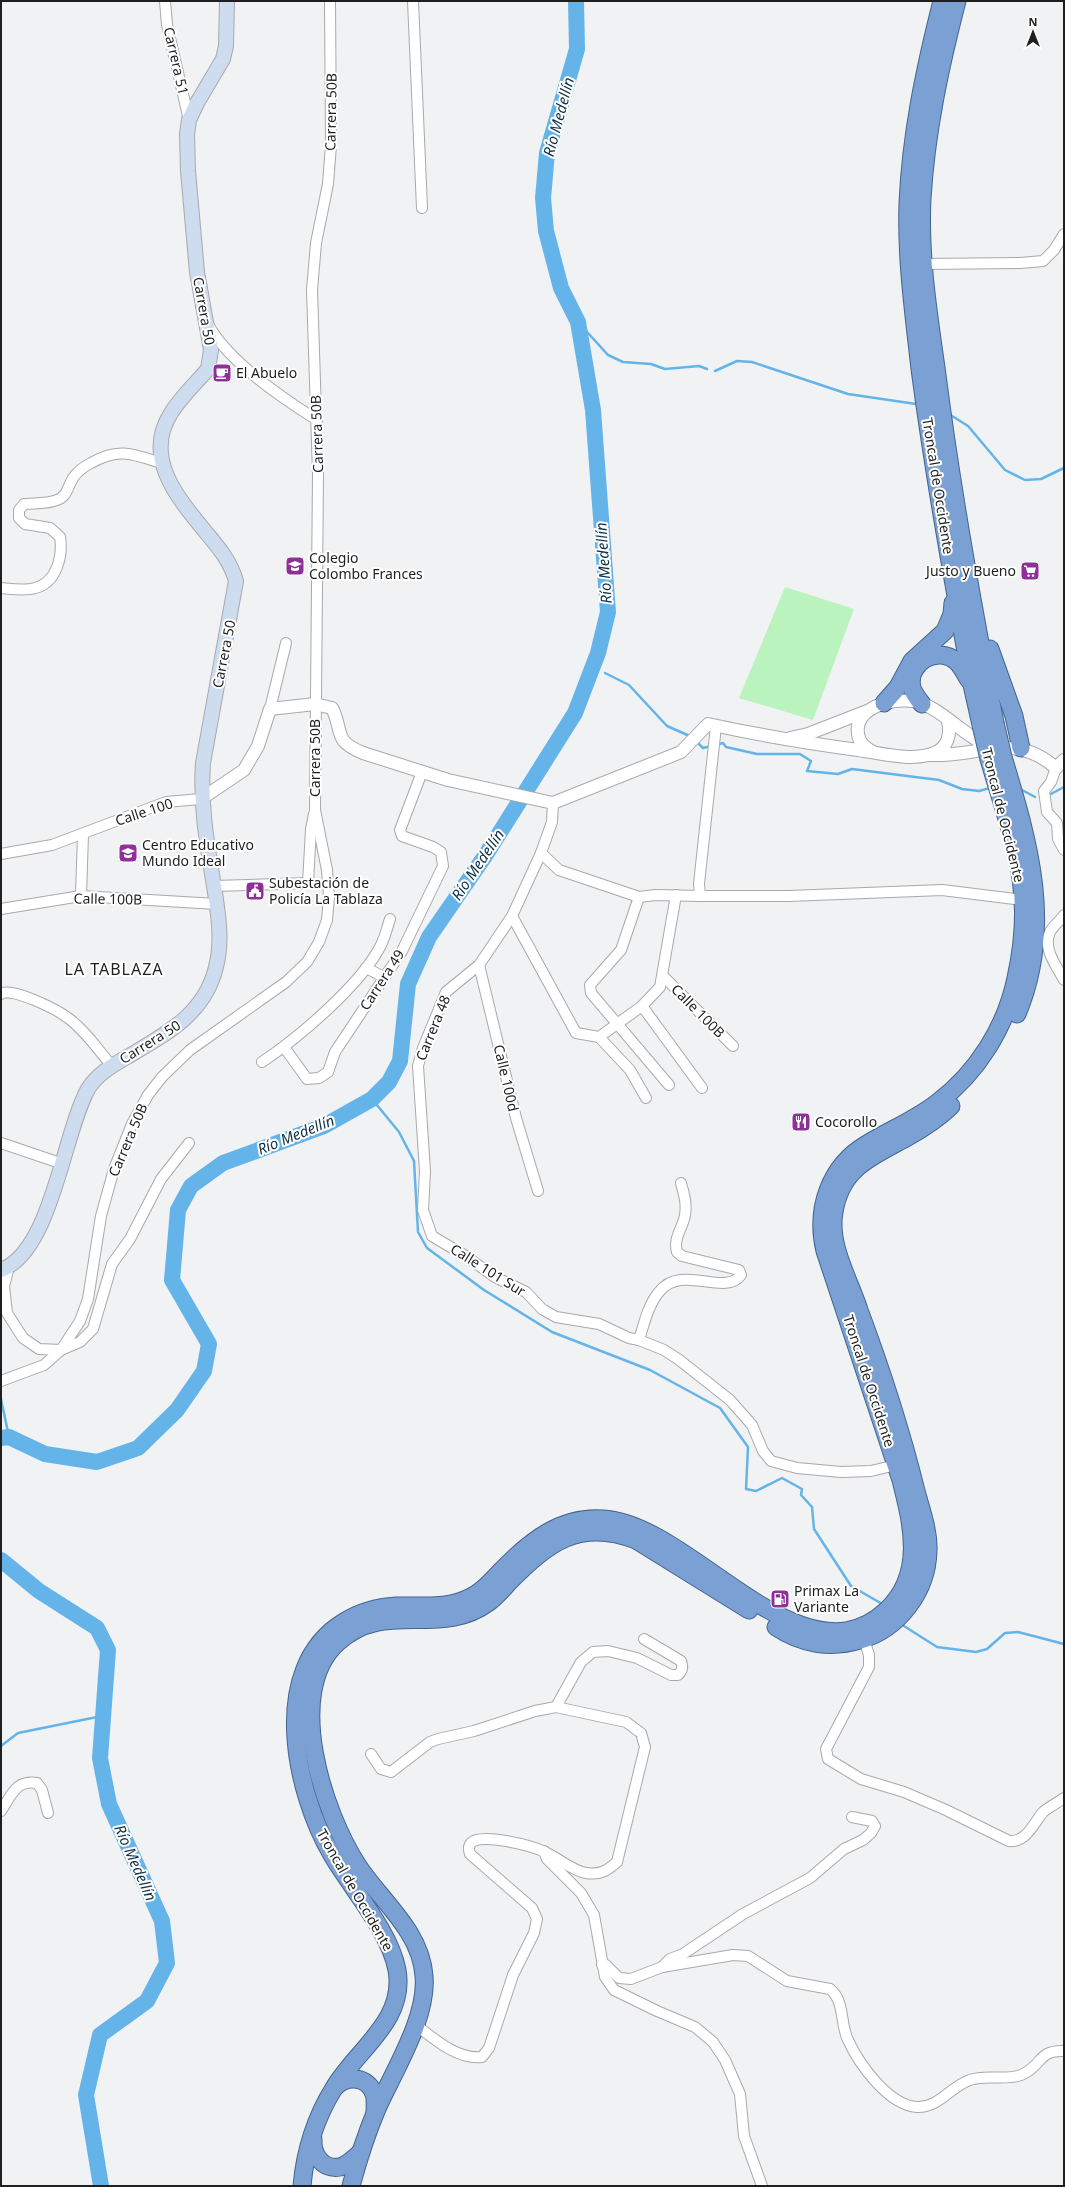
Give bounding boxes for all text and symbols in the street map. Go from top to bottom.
north arrow [1013,12,1053,52]
text: N [1029,14,1037,29]
street label: Carrera 51 [159,25,193,97]
street label: Carrera 50B [320,73,341,151]
water label: Río Medellín [538,75,578,159]
street label: Carrera 50 [189,275,220,346]
cafe icon: El Abuelo [211,362,233,384]
place label: El Abuelo [236,363,297,382]
street label: Carrera 50B [306,395,327,473]
street label: Troncal de Occidente [918,416,959,556]
water label: Río Medellín [590,522,616,604]
place label: Colegio Colombo Frances [309,548,423,583]
school or university icon: Colegio Colombo Frances [284,555,306,577]
supermarket icon: Justo y Bueno [1019,560,1041,582]
place label: Justo y Bueno [924,561,1016,580]
street label: Carrera 50 [208,618,239,690]
street label: Carrera 50B [305,719,324,797]
street label: Troncal de Occidente [978,746,1029,884]
street label: Calle 100 [113,793,175,830]
water label: Río Medellín [446,825,508,904]
place label: Centro Educativo Mundo Ideal [142,835,254,870]
school or university icon: Centro Educativo Mundo Ideal [117,842,139,864]
place label: Subestación de Policía La Tablaza [269,873,383,908]
public building icon: Subestación de Policía La Tablaza [244,880,266,902]
street label: Calle 100B [74,888,142,909]
street label: Carrera 49 [355,946,408,1014]
district label: LA TABLAZA [64,958,164,980]
street label: Calle 100B [667,980,729,1042]
street label: Carrera 48 [411,992,454,1063]
street label: Carrera 50 [115,1015,184,1068]
street label: Calle 100d [490,1043,523,1113]
street label: Carrera 50B [104,1100,152,1179]
water label: Río Medellín [254,1110,337,1159]
restaurant icon: Cocorollo [790,1111,812,1133]
place label: Cocorollo [815,1112,877,1131]
street label: Calle 101 Sur [447,1239,530,1300]
street label: Troncal de Occidente [839,1312,900,1449]
place label: Primax La Variante [794,1581,859,1616]
fuel station icon: Primax La Variante [769,1588,791,1610]
water label: Río Medellín [110,1821,162,1904]
street label: Troncal de Occidente [313,1825,398,1954]

